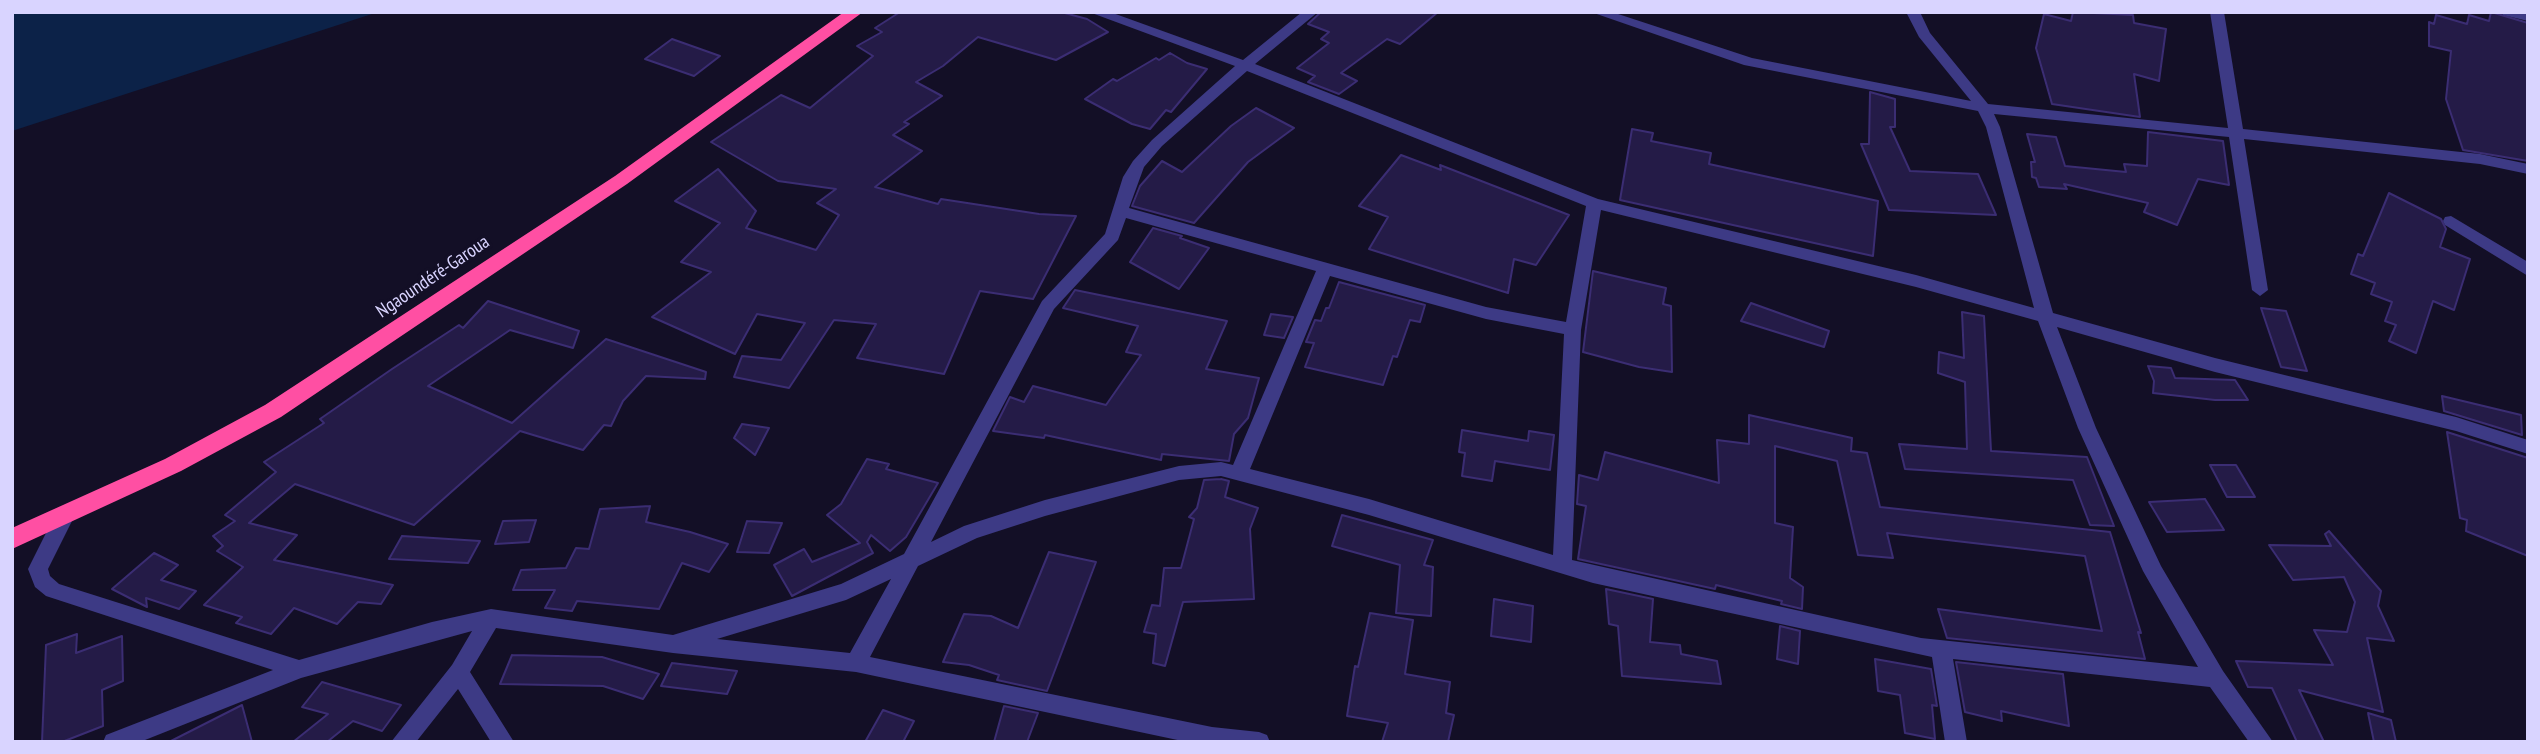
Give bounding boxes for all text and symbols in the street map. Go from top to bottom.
street label: Ngaoundéré-Garoua [372,231,494,323]

